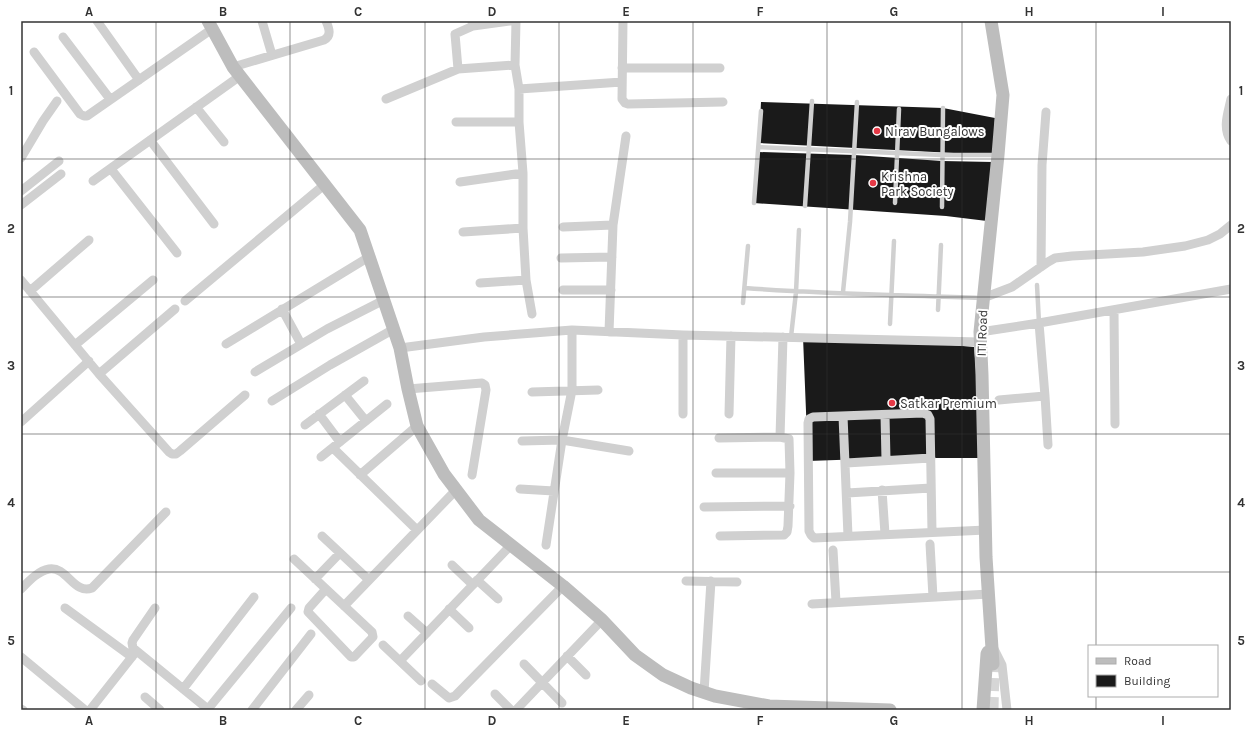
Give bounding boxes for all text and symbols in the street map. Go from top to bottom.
text: A [85,4,93,19]
text: B [219,4,227,19]
text: C [354,4,362,19]
text: D [488,4,497,19]
text: E [622,4,630,19]
text: F [756,4,764,19]
text: G [890,4,898,19]
text: H [1024,4,1034,19]
text: I [1161,4,1165,19]
text: 1 [9,83,13,98]
text: 1 [1239,83,1243,98]
place label: Nirav Bungalows [885,124,985,139]
marker: Nirav Bungalows [872,126,882,136]
place label: Krishna Park Society [881,169,954,199]
marker: Krishna Park Society [868,178,878,188]
text: 2 [7,221,15,236]
text: 2 [1237,221,1245,236]
street label: ITI Road [974,309,990,357]
text: 3 [7,358,15,373]
text: 3 [1237,358,1245,373]
place label: Satkar Premium [900,396,997,411]
marker: Satkar Premium [887,398,897,408]
text: 4 [7,495,15,510]
text: 4 [1237,495,1245,510]
text: 5 [7,633,15,648]
text: 5 [1237,633,1245,648]
legend [1088,645,1218,697]
text: Road [1124,654,1152,668]
text: Building [1124,674,1171,688]
text: A [85,713,93,728]
text: B [219,713,227,728]
text: C [354,713,362,728]
text: D [488,713,497,728]
text: E [622,713,630,728]
text: F [756,713,764,728]
text: G [890,713,898,728]
text: H [1024,713,1034,728]
text: I [1161,713,1165,728]

